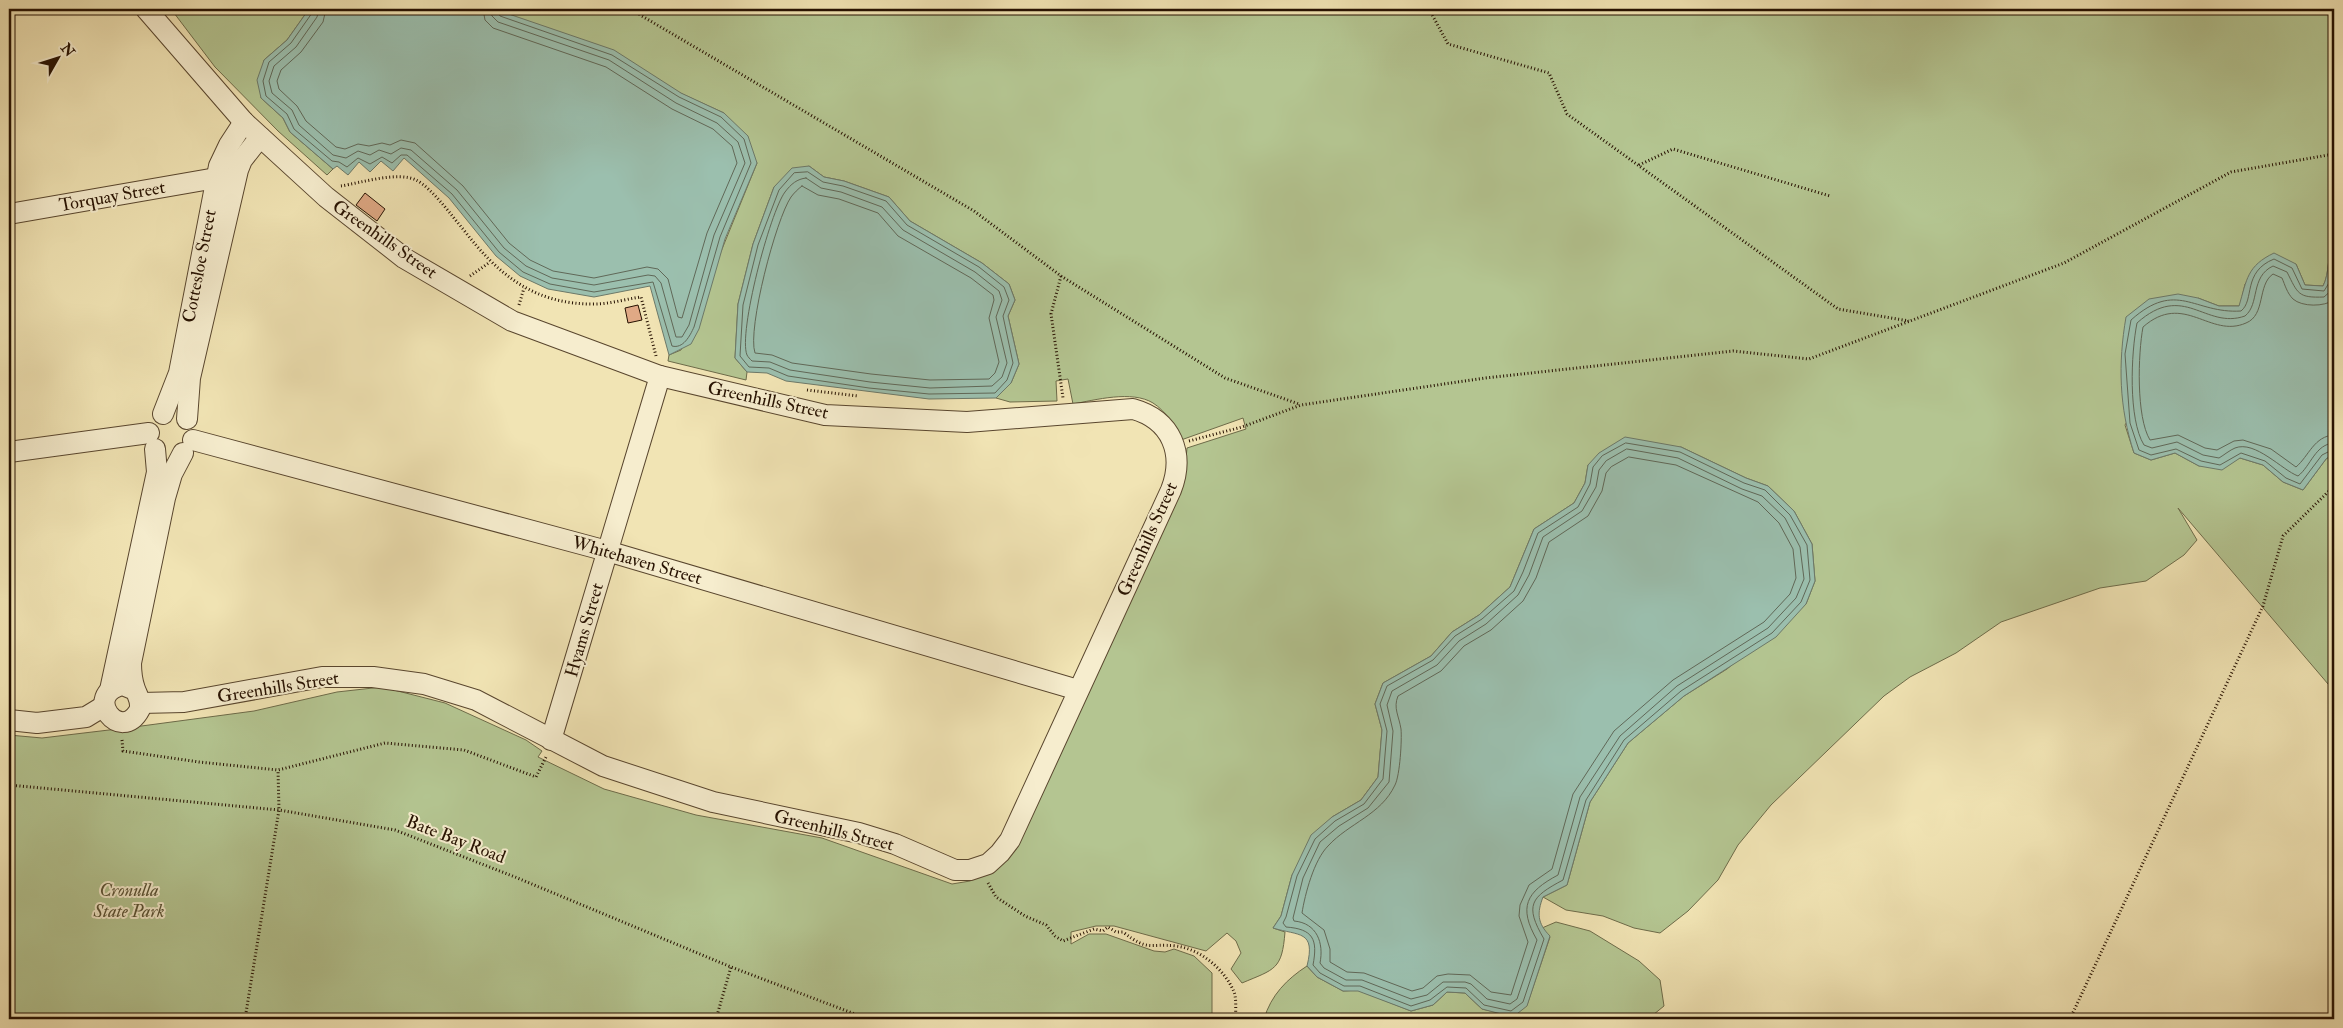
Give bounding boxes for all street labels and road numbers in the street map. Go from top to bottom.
street label: Torquay Street [57,176,167,217]
street label: Greenhills Street [328,195,442,284]
street label: Cottesloe Street [177,207,222,325]
street label: Greenhills Street [705,376,831,425]
street label: Greenhills Street [1112,478,1183,600]
street label: Whitehaven Street [568,531,705,590]
street label: Hyams Street [560,580,609,680]
street label: Greenhills Street [216,666,341,708]
street label: Greenhills Street [771,804,896,857]
street label: Bate Bay Road [403,810,509,869]

